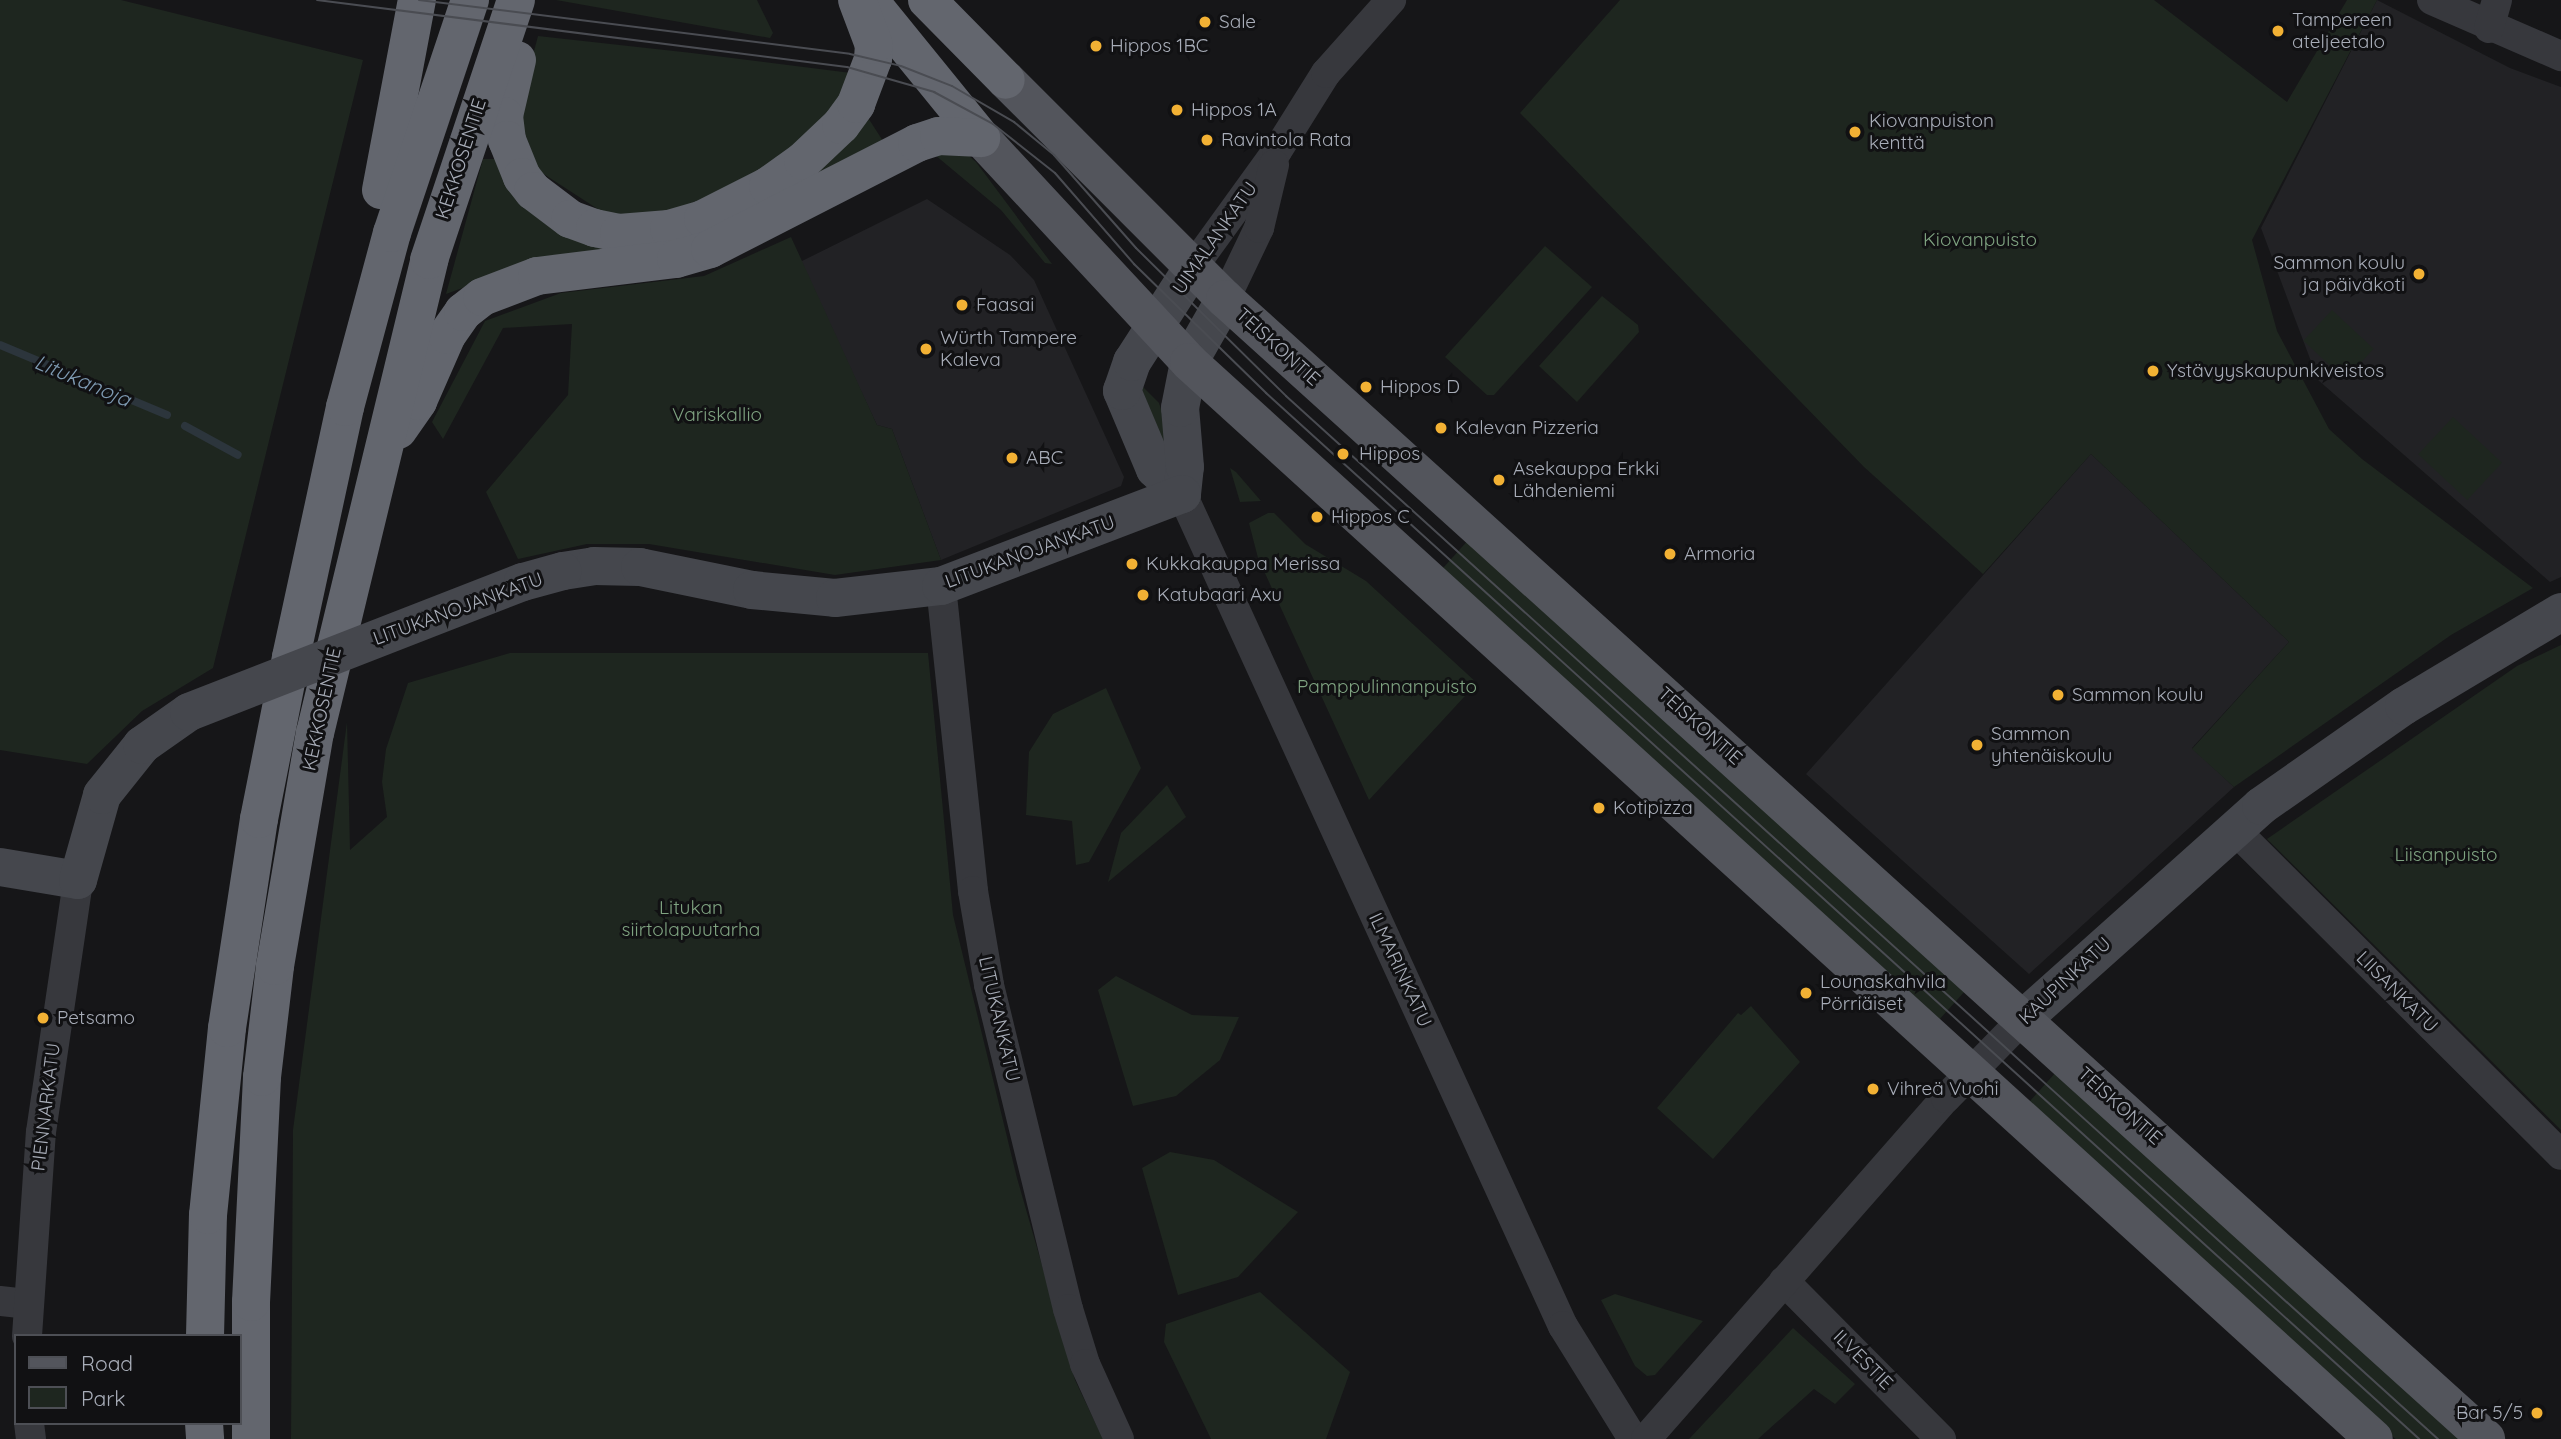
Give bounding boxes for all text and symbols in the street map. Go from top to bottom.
place label: Tampereen ateljeetalo [2292,9,2392,53]
place label: Sale [1219,11,1256,33]
marker: Sale [1197,14,1213,30]
marker: Tampereen ateljeetalo [2270,23,2286,39]
place label: Hippos 1BC [1110,35,1208,57]
marker: Hippos 1BC [1088,38,1104,54]
street label: KEKKOSENTIE [431,96,491,222]
place label: Hippos 1A [1191,99,1277,121]
marker: Hippos 1A [1169,102,1185,118]
place label: Kiovanpuiston kenttä [1869,110,1994,154]
marker: Kiovanpuiston kenttä [1847,124,1863,140]
place label: Ravintola Rata [1221,129,1351,151]
marker: Ravintola Rata [1199,132,1215,148]
street label: UIMALANKATU [1168,178,1262,298]
park label: Kiovanpuisto [1923,229,2037,251]
place label: Sammon koulu ja päiväkoti [2273,252,2405,296]
marker: Sammon koulu ja päiväkoti [2411,266,2427,282]
place label: Faasai [976,294,1034,316]
marker: Faasai [954,297,970,313]
street label: TEISKONTIE [1231,303,1325,391]
place label: Würth Tampere Kaleva [940,327,1077,371]
marker: Würth Tampere Kaleva [918,341,934,357]
water label: Litukanoja [31,349,135,411]
place label: Ystävyyskaupunkiveistos [2167,360,2384,382]
marker: Ystävyyskaupunkiveistos [2145,363,2161,379]
place label: Hippos D [1380,376,1460,398]
marker: Hippos D [1358,379,1374,395]
park label: Variskallio [672,404,762,426]
place label: Kalevan Pizzeria [1455,417,1599,439]
marker: Kalevan Pizzeria [1433,420,1449,436]
place label: Hippos [1359,443,1420,465]
marker: Hippos [1333,444,1353,464]
place label: ABC [1026,447,1063,469]
marker: ABC [1004,450,1020,466]
place label: Asekauppa Erkki Lähdeniemi [1513,458,1659,502]
marker: Asekauppa Erkki Lähdeniemi [1491,472,1507,488]
place label: Hippos C [1331,506,1410,528]
marker: Hippos C [1309,509,1325,525]
street label: LITUKANOJANKATU [942,511,1118,593]
place label: Armoria [1684,543,1755,565]
marker: Armoria [1662,546,1678,562]
place label: Kukkakauppa Merissa [1146,553,1340,575]
marker: Kukkakauppa Merissa [1124,556,1140,572]
street label: LITUKANOJANKATU [370,568,546,650]
place label: Katubaari Axu [1157,584,1282,606]
marker: Katubaari Axu [1135,587,1151,603]
street label: KEKKOSENTIE [298,645,346,773]
park label: Pamppulinnanpuisto [1297,676,1477,698]
street label: TEISKONTIE [1653,682,1747,770]
place label: Sammon koulu [2072,684,2204,706]
marker: Sammon koulu [2050,687,2066,703]
place label: Sammon yhtenäiskoulu [1991,723,2112,767]
marker: Sammon yhtenäiskoulu [1969,737,1985,753]
place label: Kotipizza [1613,797,1693,819]
marker: Kotipizza [1591,800,1607,816]
park label: Liisanpuisto [2395,844,2497,866]
park label: Litukan siirtolapuutarha [622,897,760,941]
street label: ILMARINKATU [1364,909,1436,1031]
street label: KAUPINKATU [2014,933,2116,1029]
street label: LIISANKATU [2352,947,2442,1037]
street label: LITUKANKATU [973,954,1025,1084]
place label: Lounaskahvila Pörriäiset [1820,971,1946,1015]
marker: Lounaskahvila Pörriäiset [1798,985,1814,1001]
place label: Petsamo [57,1007,135,1029]
marker: Petsamo [35,1010,51,1026]
street label: PIENNARKATU [27,1042,65,1172]
street label: TEISKONTIE [2073,1062,2167,1150]
place label: Vihreä Vuohi [1887,1078,1998,1100]
marker: Vihreä Vuohi [1865,1081,1881,1097]
street label: ILVESTIE [1828,1325,1898,1395]
legend [14,1334,242,1425]
text: Road [81,1350,133,1376]
text: Park [81,1385,125,1411]
place label: Bar 5/5 [2456,1402,2523,1424]
marker: Bar 5/5 [2529,1405,2545,1421]

